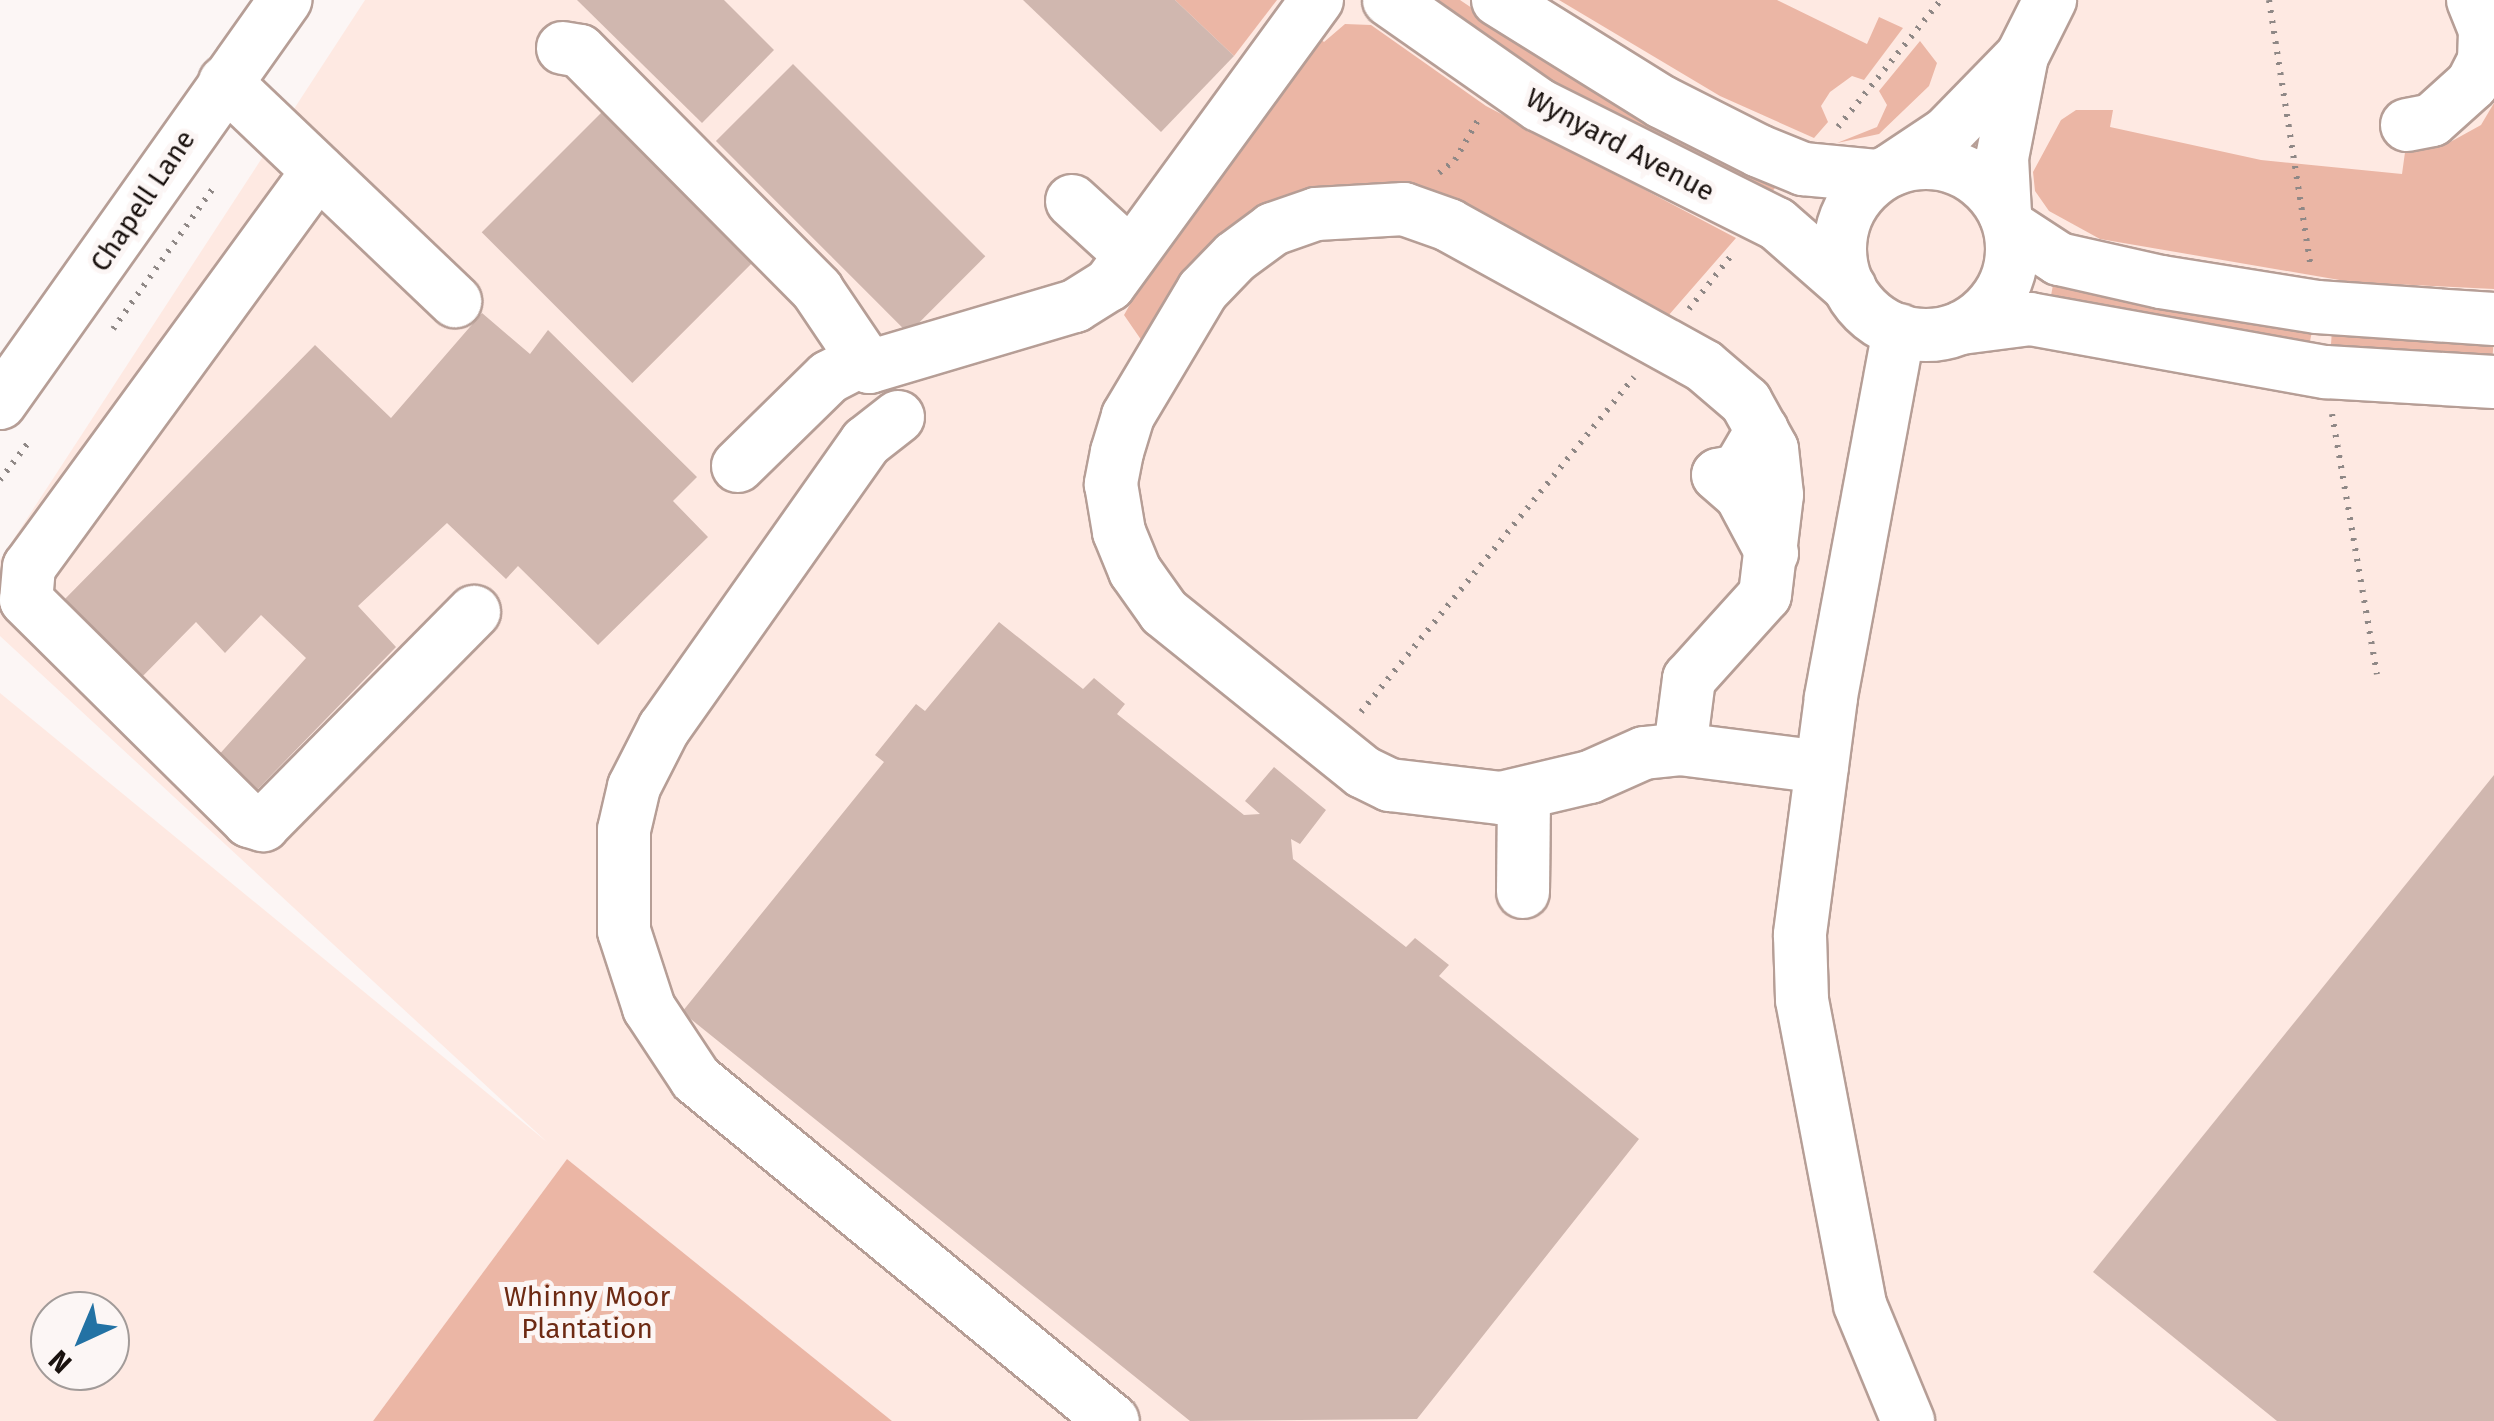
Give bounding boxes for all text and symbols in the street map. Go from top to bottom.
street label: Wynyard Avenue [1520,81,1720,209]
street label: Chapell Lane [83,124,203,278]
park label: Whinny Moor Plantation [504,1280,670,1346]
north arrow [30,1291,130,1391]
text: N [42,1343,78,1380]

